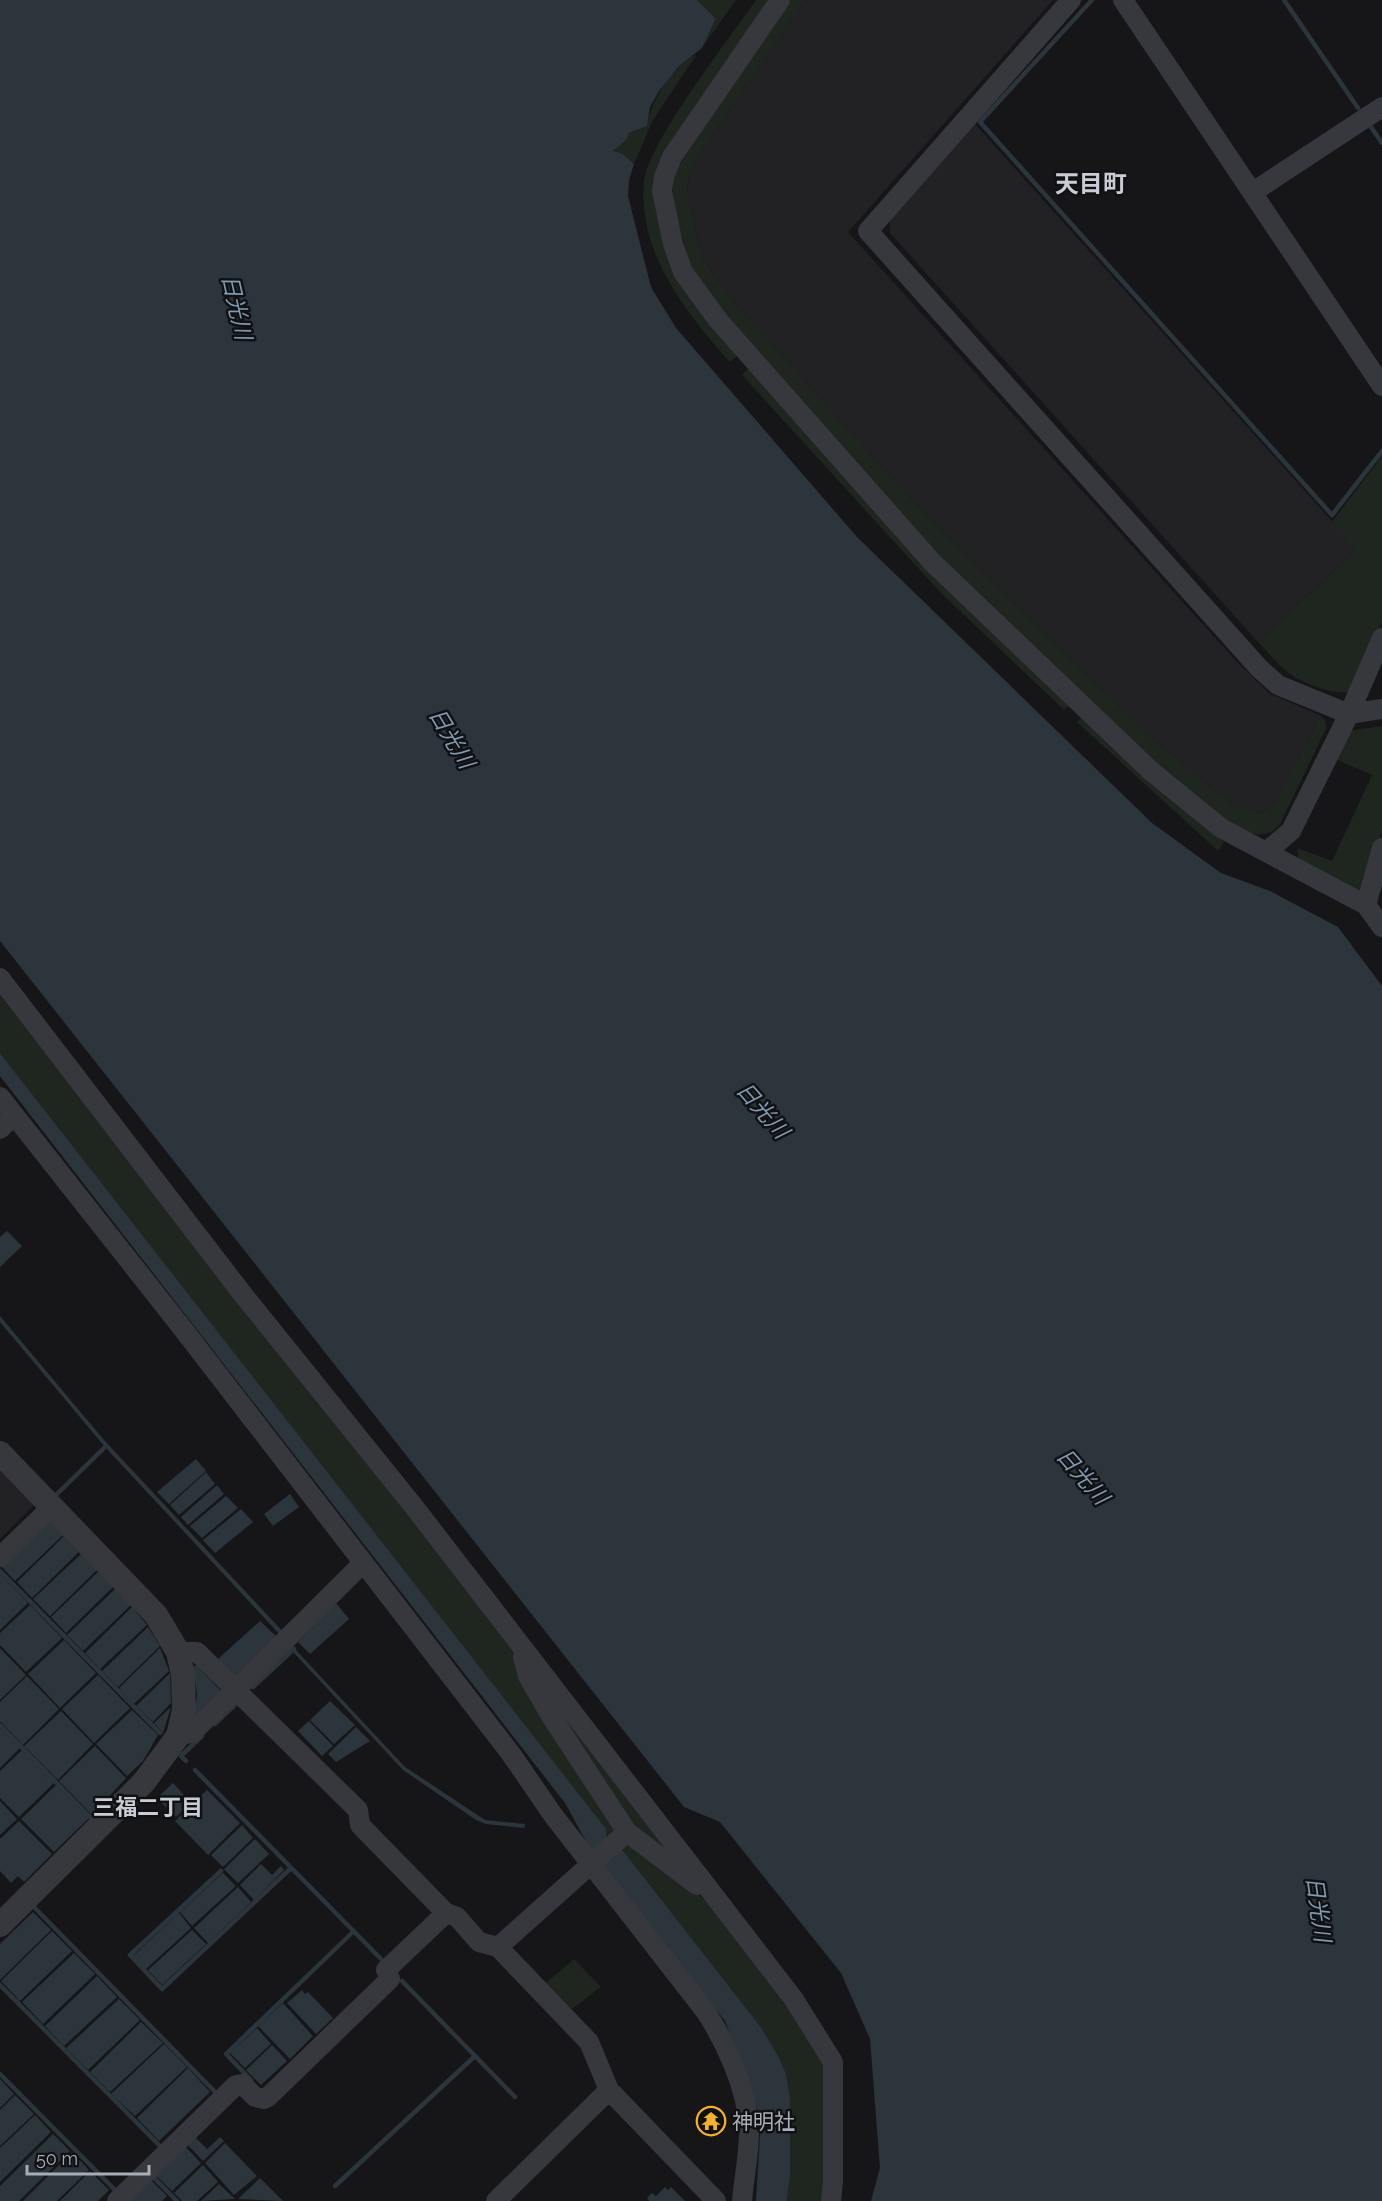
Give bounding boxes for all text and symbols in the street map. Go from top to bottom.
district label: 天目町 [1055,169,1127,198]
water label: 日光川 [217,272,258,344]
water label: 日光川 [424,703,481,775]
water label: 日光川 [732,1077,796,1145]
water label: 日光川 [1052,1443,1116,1511]
district label: 三福二丁目 [93,1794,203,1820]
water label: 日光川 [1302,1875,1337,1945]
temple icon: 神明社 [695,2105,727,2137]
place label: 神明社 [732,2109,795,2134]
scale bar [27,2138,148,2176]
text: 50 m [36,2148,78,2169]

